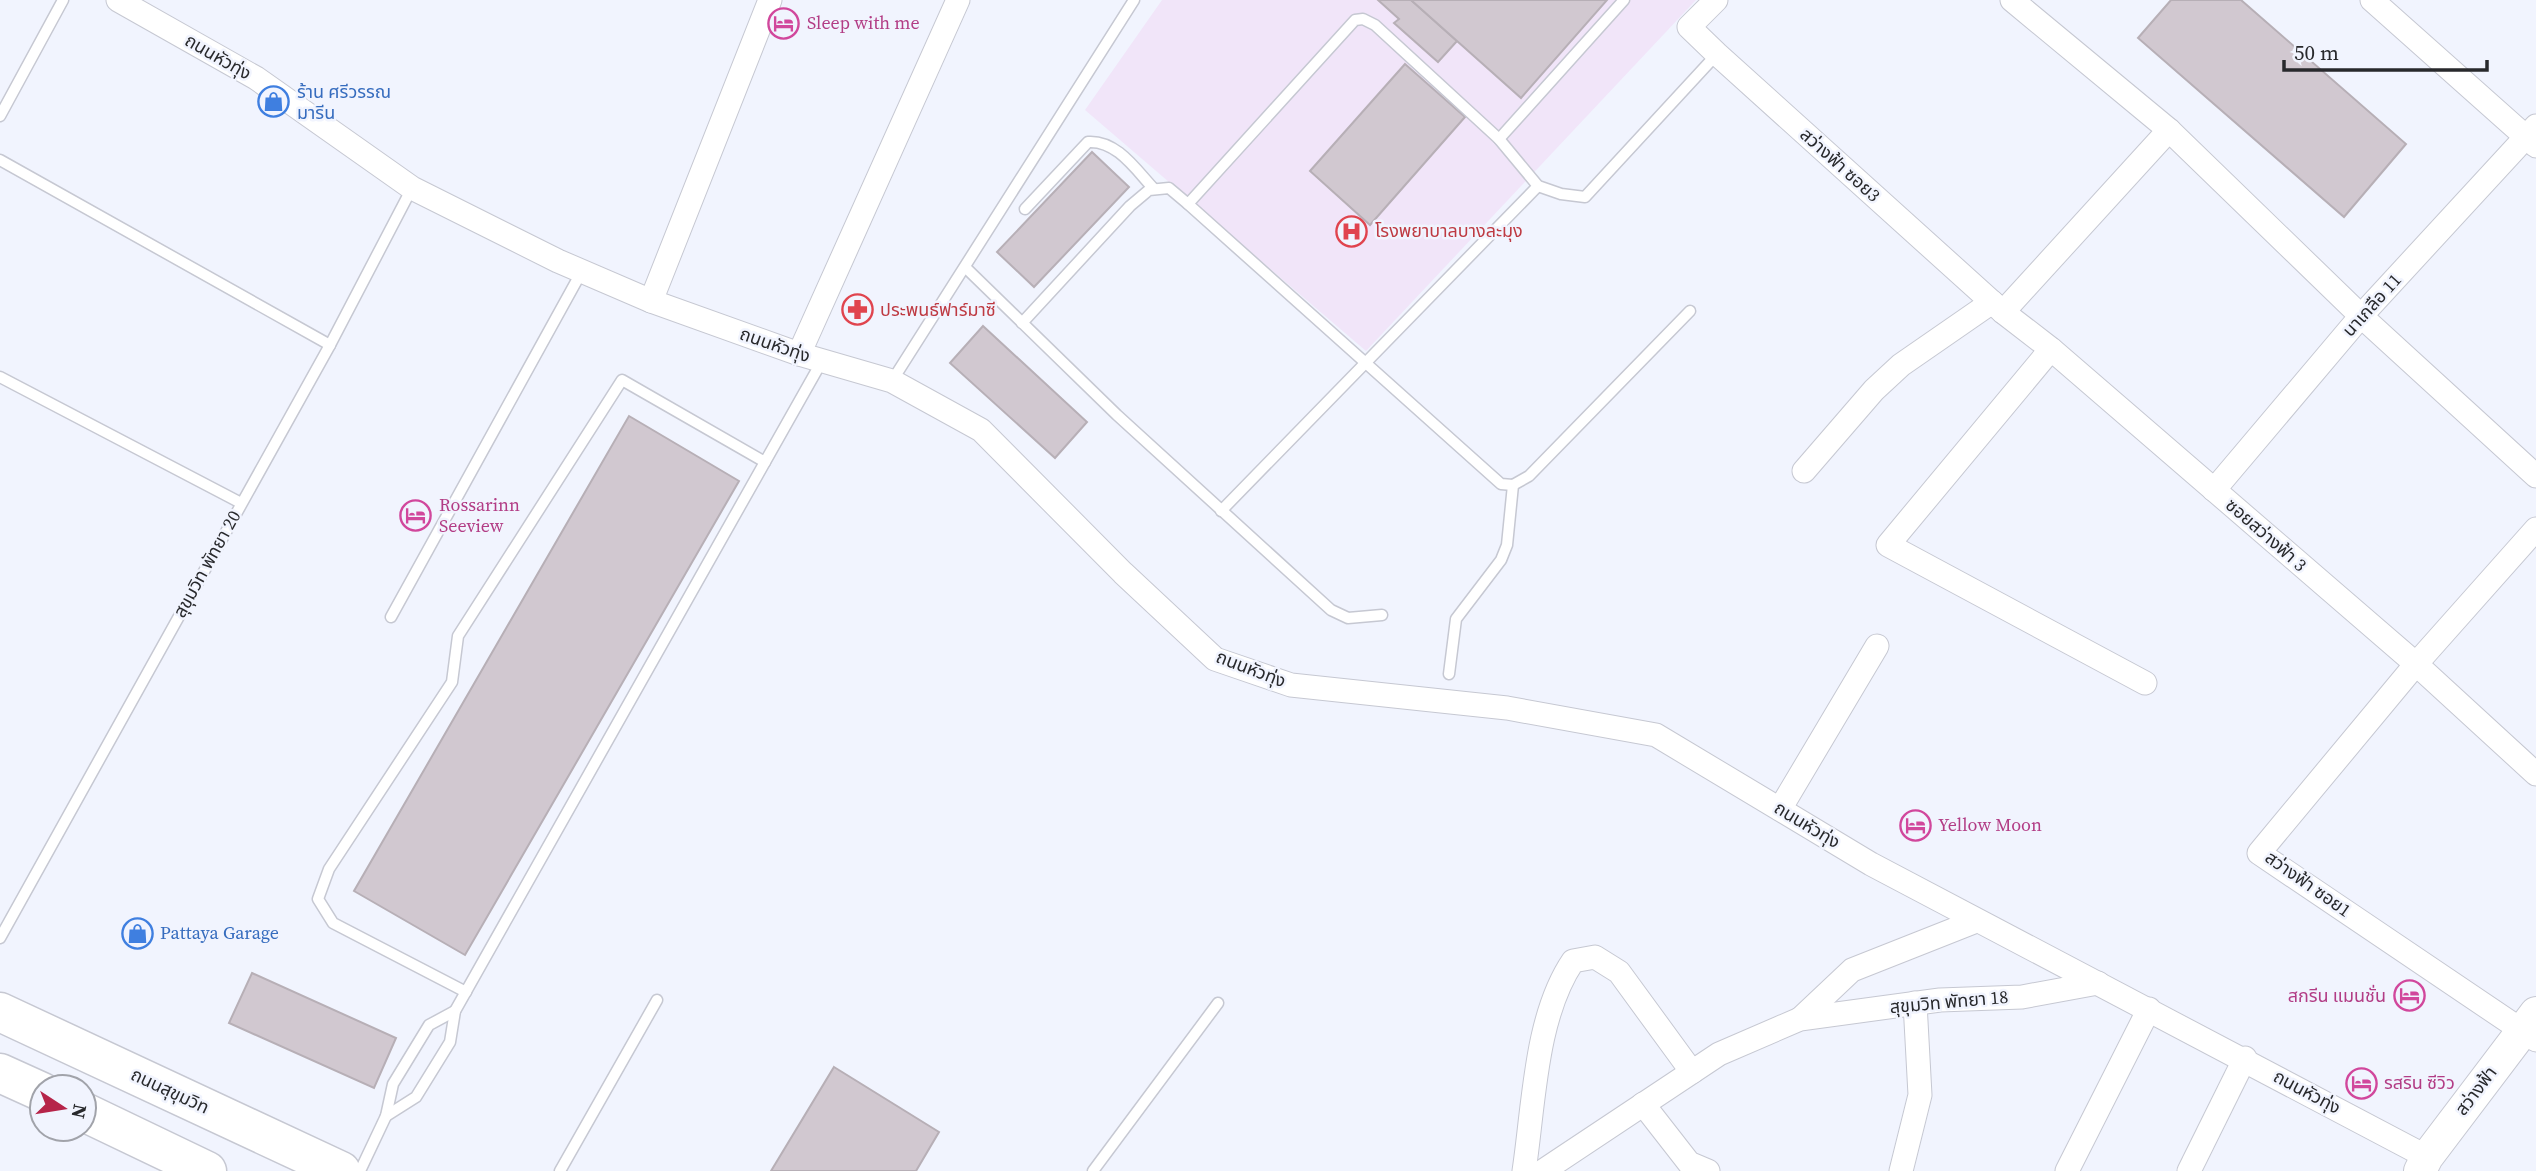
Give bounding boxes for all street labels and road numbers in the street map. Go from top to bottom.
street label: ถนนหัวทุ่ง [180,27,256,86]
street label: สว่างฟ้า ซอย3 [1795,122,1886,207]
street label: นาเกลือ 11 [2336,268,2407,342]
street label: ถนนหัวทุ่ง [737,321,814,368]
street label: ซอยสว่างฟ้า 3 [2220,492,2312,577]
street label: สุขุมวิท พัทยา 20 [167,506,246,622]
street label: ถนนหัวทุ่ง [1213,644,1290,693]
street label: ถนนหัวทุ่ง [1770,795,1845,854]
street label: สว่างฟ้า ซอย1 [2260,845,2356,922]
street label: สุขุมวิท พัทยา 18 [1889,984,2009,1019]
street label: ถนนสุขุมวิท [127,1061,214,1120]
street label: สว่างฟ้า [2449,1061,2502,1120]
street label: ถนนหัวทุ่ง [2269,1063,2345,1120]

